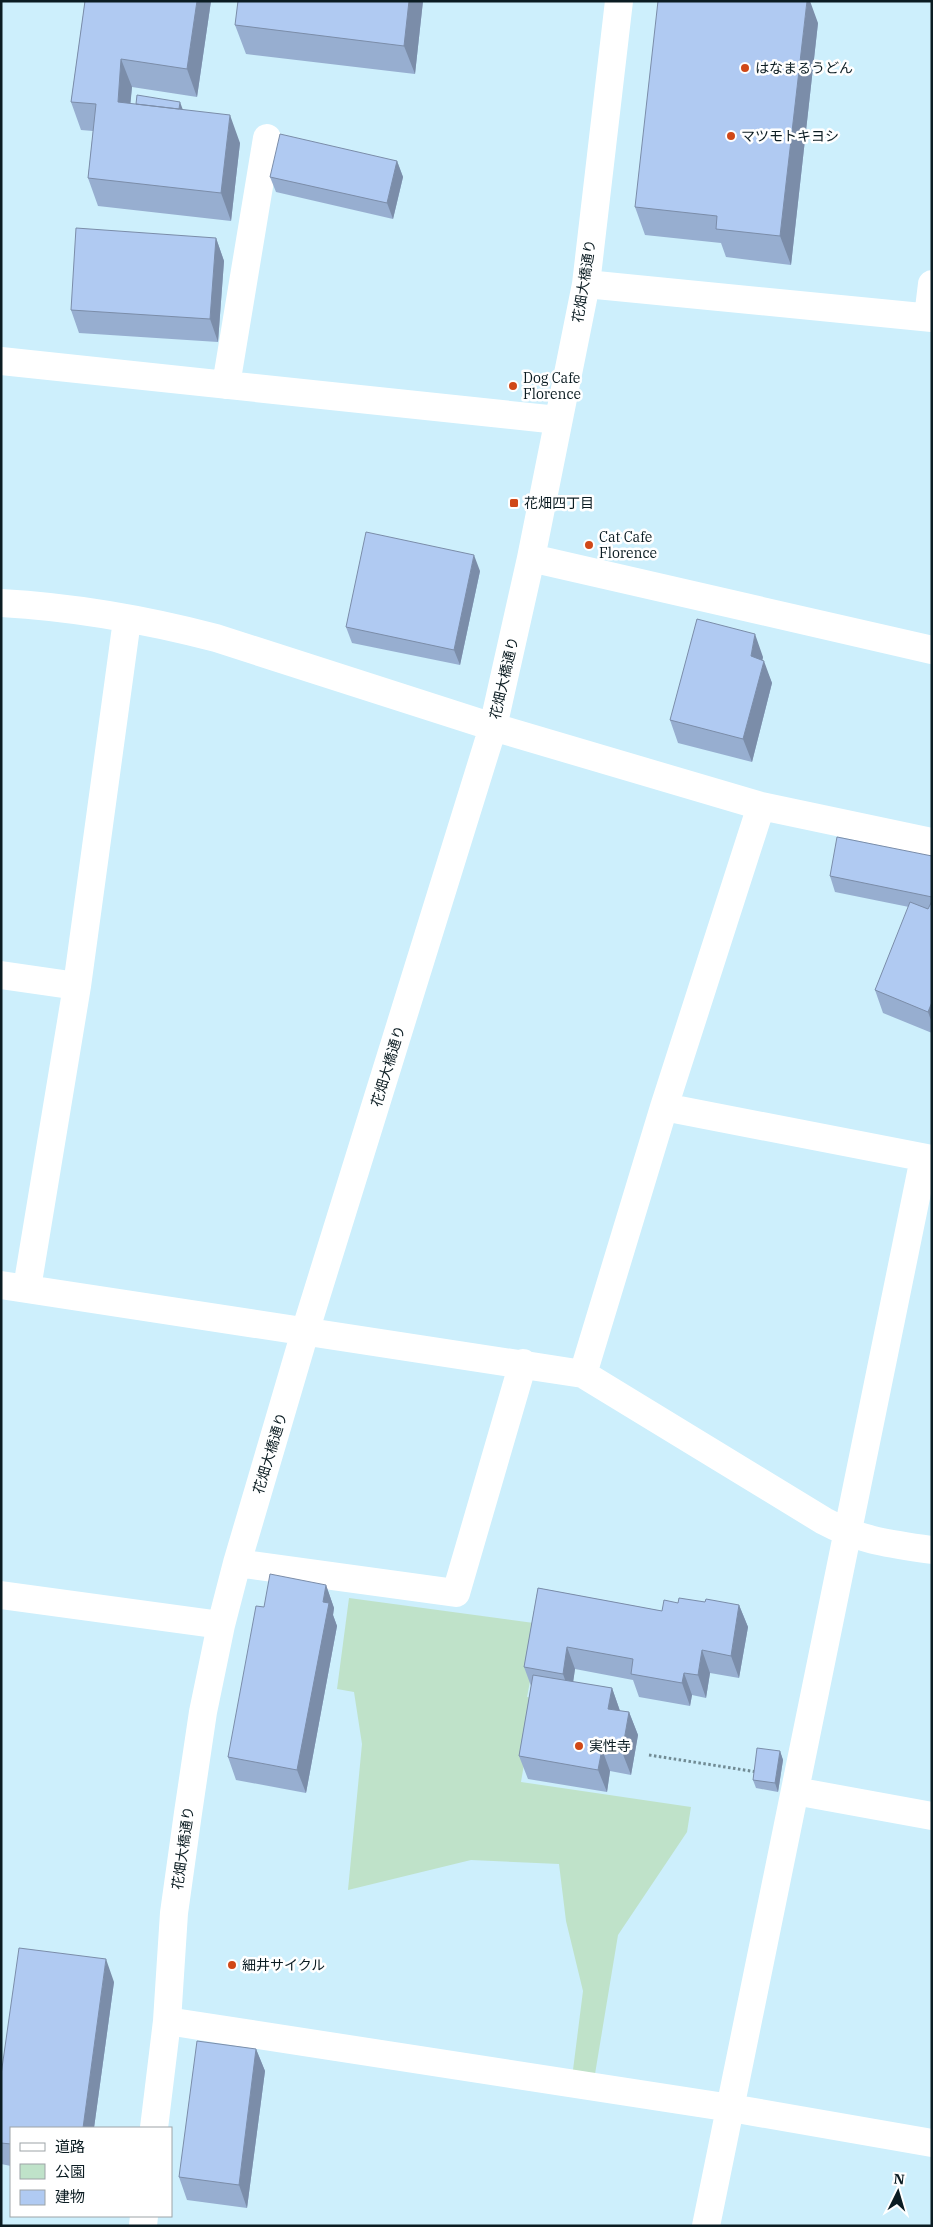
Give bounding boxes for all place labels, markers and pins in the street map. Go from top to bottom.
place label: はなまるうどん [755,59,853,77]
marker: はなまるうどん [739,62,751,74]
place label: マツモトキヨシ [741,127,839,145]
marker: マツモトキヨシ [725,130,737,142]
place label: Dog Cafe Florence [523,369,581,403]
marker: Dog Cafe Florence [507,380,519,392]
place label: 花畑四丁目 [524,494,594,512]
marker: 花畑四丁目 [508,497,520,509]
place label: Cat Cafe Florence [599,528,657,562]
marker: Cat Cafe Florence [583,539,595,551]
place label: 実性寺 [589,1737,631,1755]
marker: 実性寺 [573,1740,585,1752]
place label: 細井サイクル [242,1956,325,1974]
marker: 細井サイクル [226,1959,238,1971]

